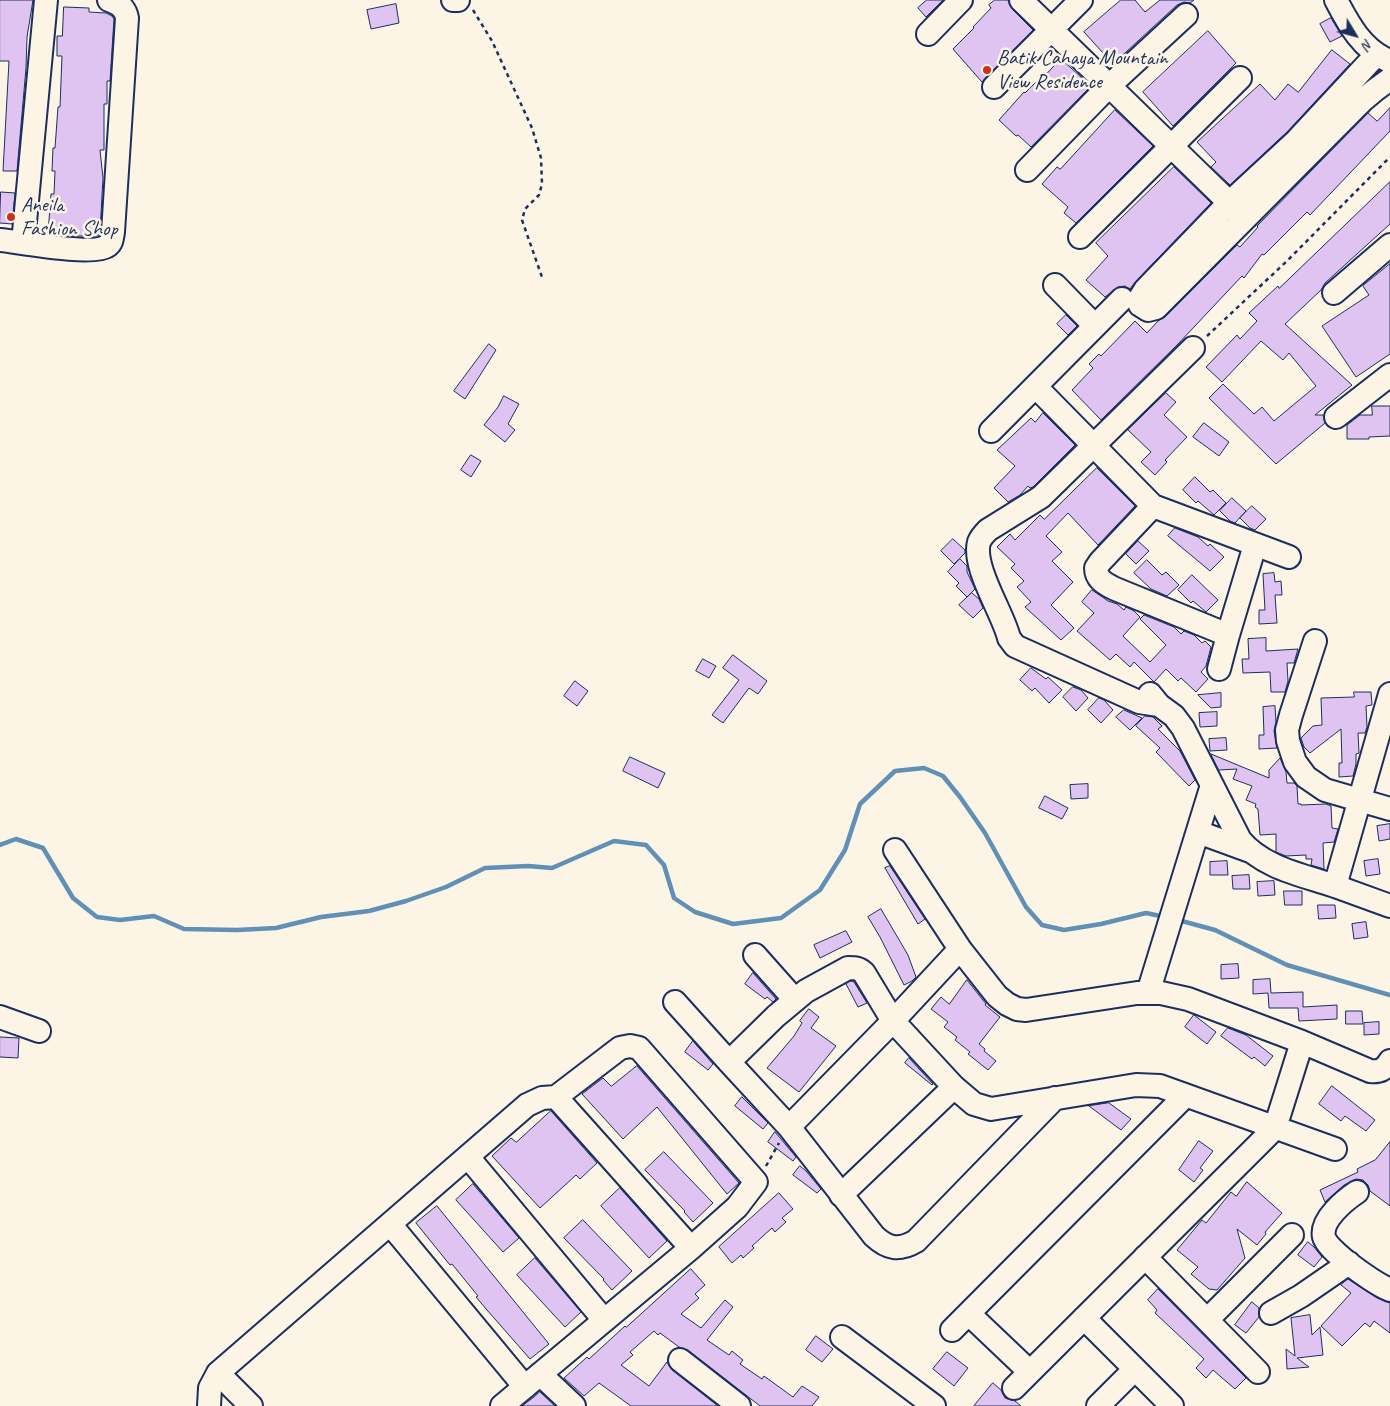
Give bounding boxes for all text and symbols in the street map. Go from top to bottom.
north arrow [1330,10,1380,60]
text: N [1358,36,1377,53]
place label: Batik Cahaya Mountain View Residence [997,45,1168,95]
marker: Batik Cahaya Mountain View Residence [981,64,993,76]
place label: Aneila Fashion Shop [21,192,117,242]
marker: Aneila Fashion Shop [5,211,17,223]

